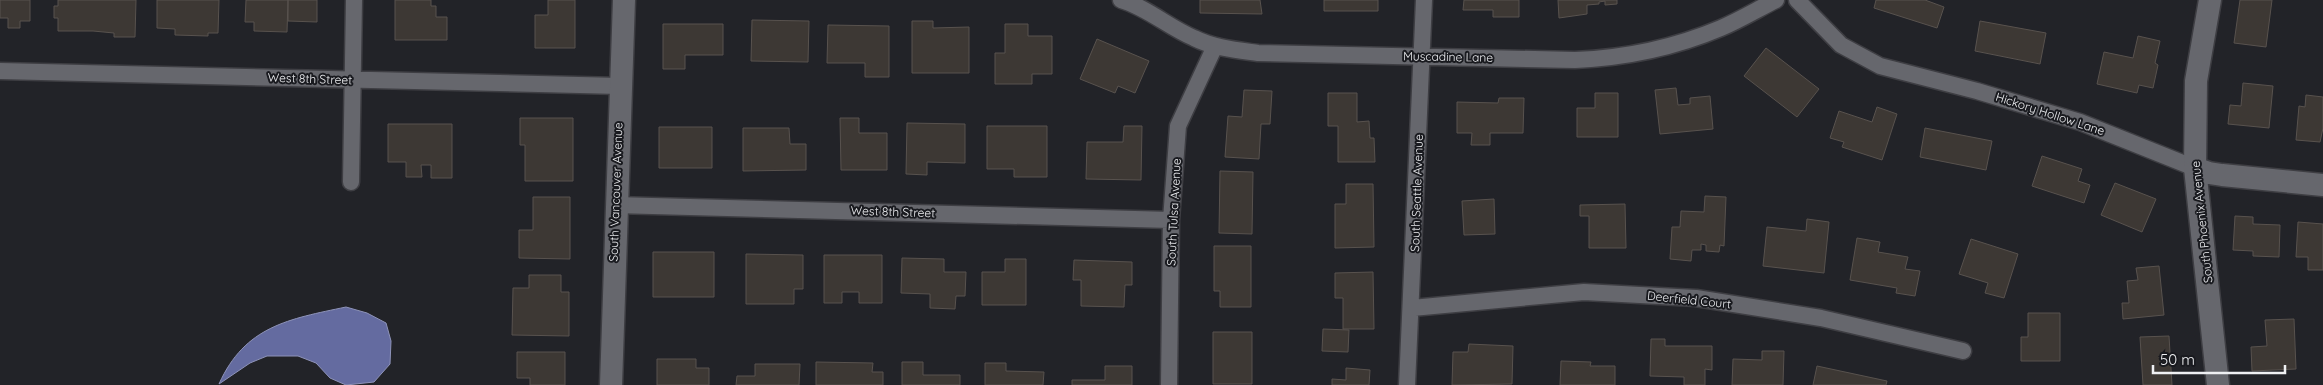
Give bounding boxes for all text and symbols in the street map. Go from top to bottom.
street label: Muscadine Lane [1403,48,1493,65]
street label: West 8th Street [267,70,353,87]
street label: Hickory Hollow Lane [1994,89,2107,138]
street label: South Vancouver Avenue [606,122,625,262]
street label: South Seattle Avenue [1407,134,1426,252]
street label: South Tulsa Avenue [1163,158,1184,266]
street label: South Phoenix Avenue [2188,160,2215,284]
street label: West 8th Street [850,203,936,220]
street label: Deerfield Court [1646,288,1732,311]
scale bar [2153,342,2286,374]
text: 50 m [2160,350,2195,369]

